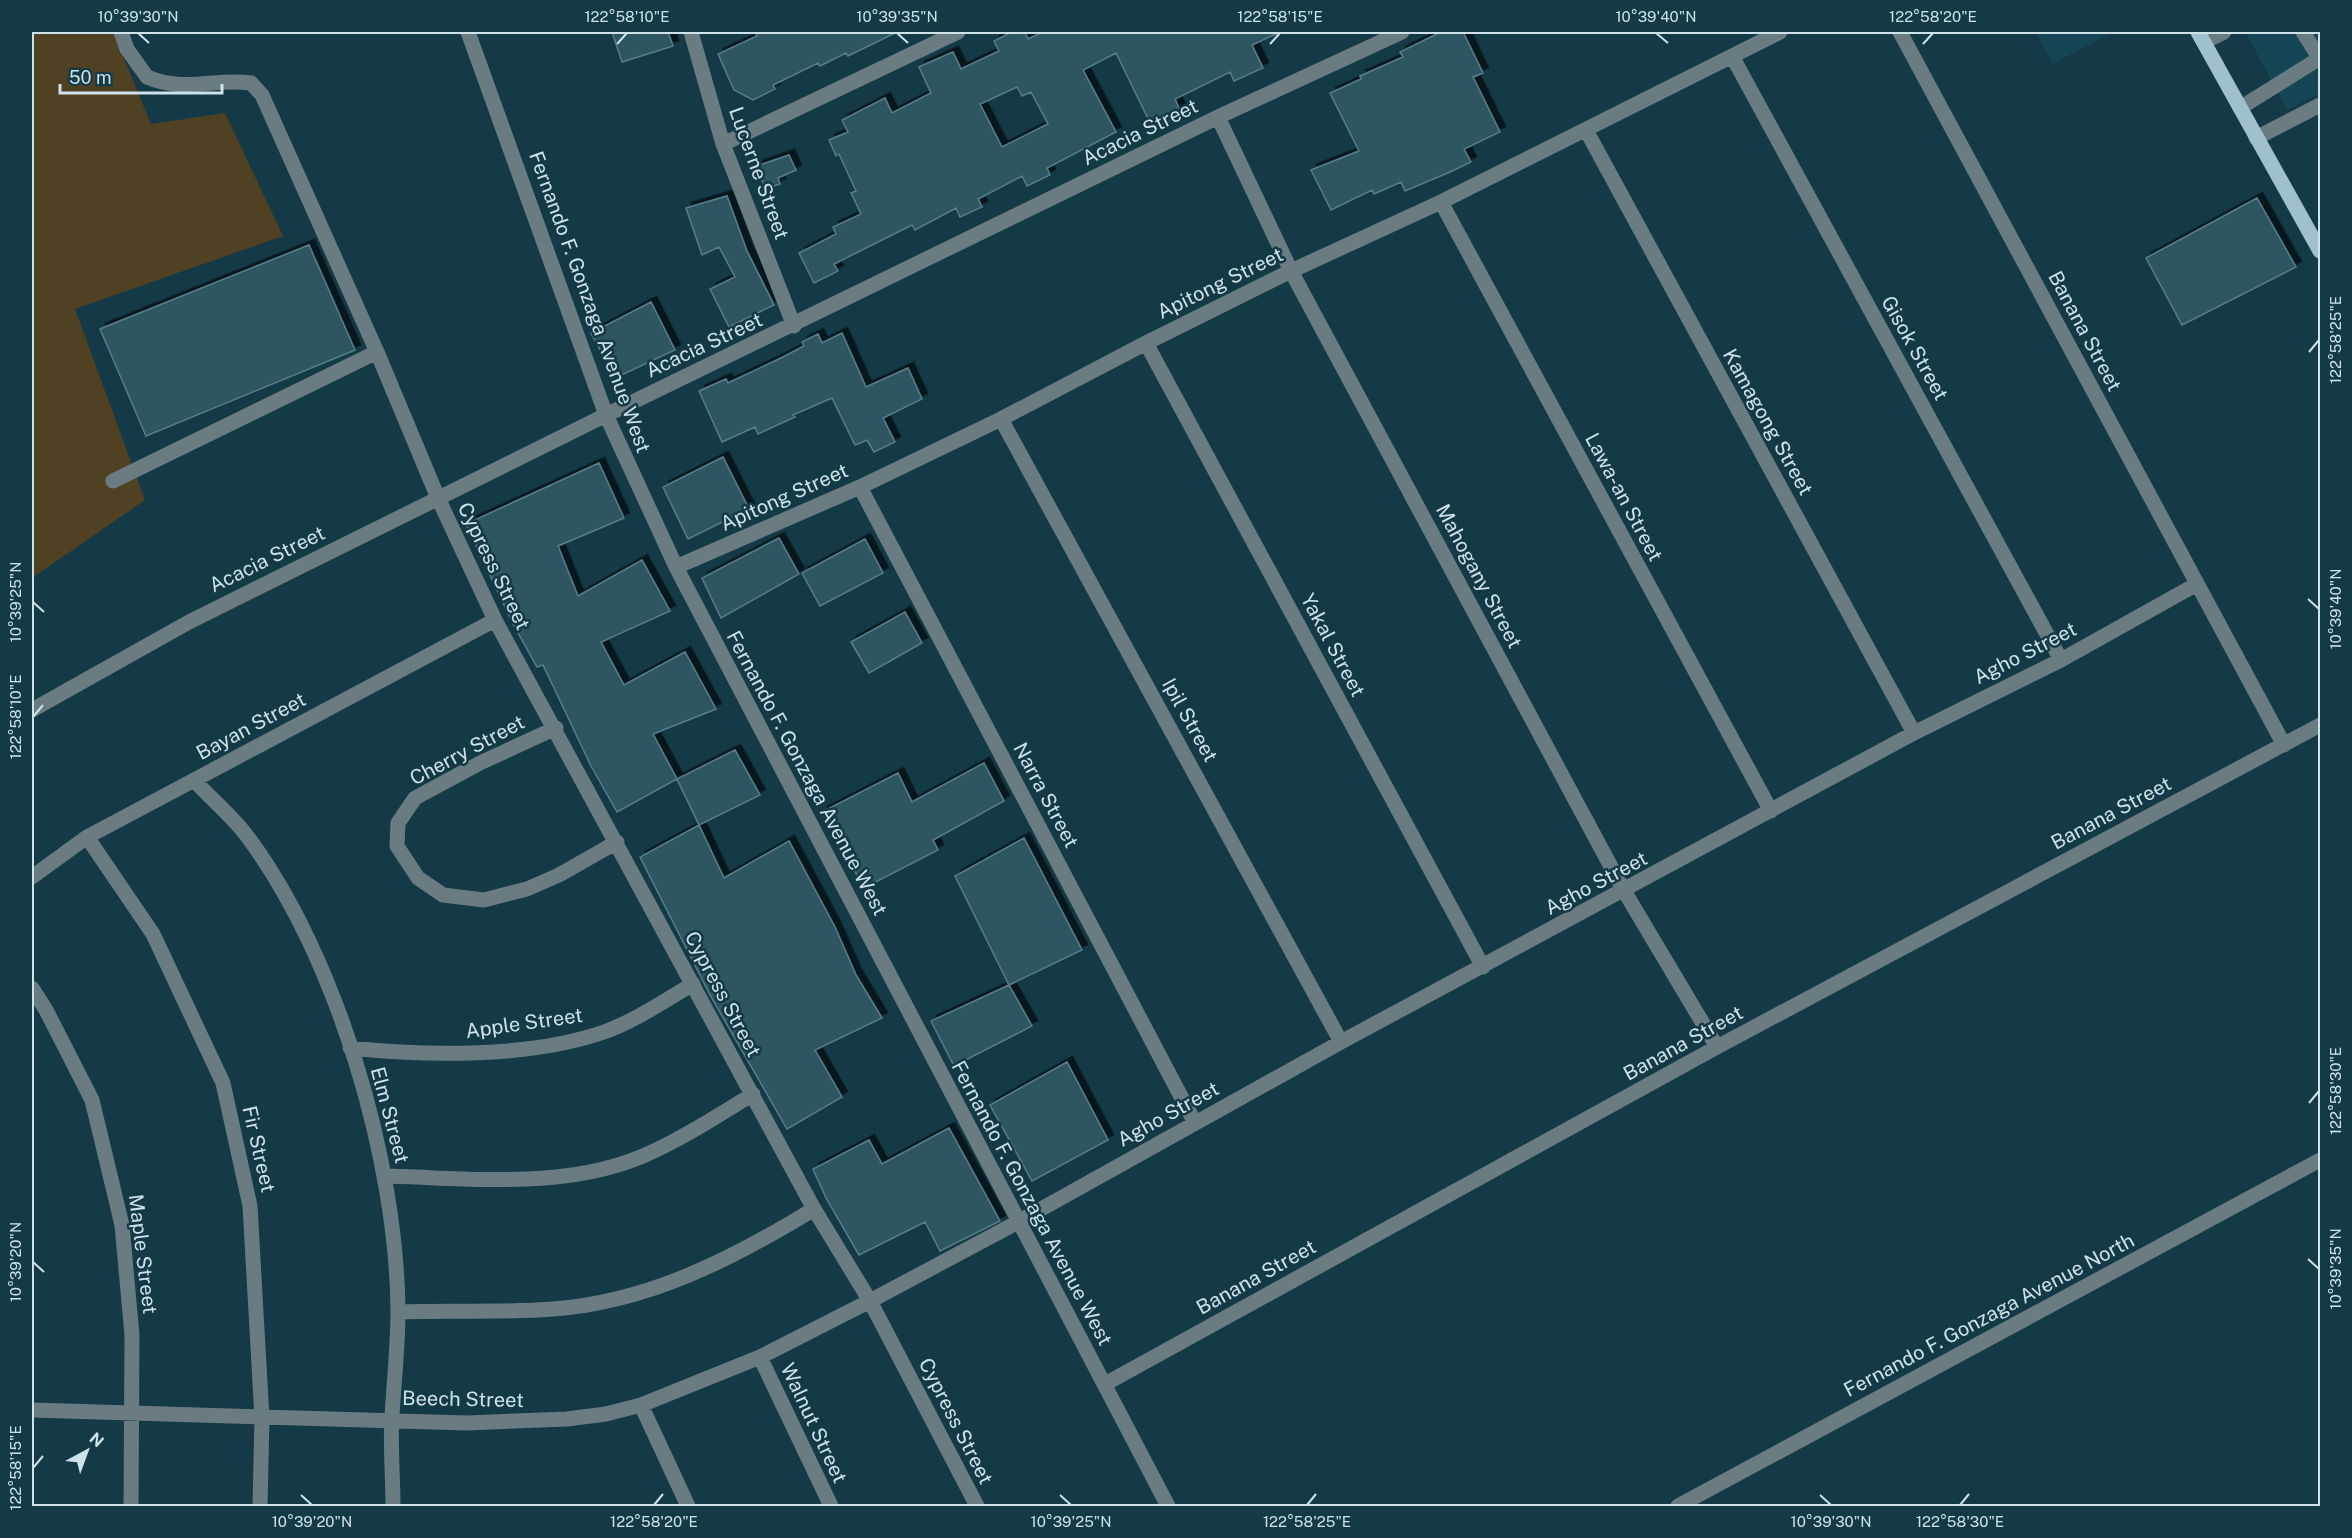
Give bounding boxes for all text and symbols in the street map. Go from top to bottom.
text: 10°39'30"N [98,8,178,25]
text: 122°58'10"E [585,8,669,25]
text: 10°39'35"N [856,8,938,25]
text: 122°58'15"E [1237,8,1323,25]
text: 10°39'40"N [1616,8,1696,25]
text: 122°58'20"E [1889,8,1977,25]
scale bar [60,57,222,95]
text: 50 m [69,67,112,88]
street label: Acacia Street [1078,94,1202,170]
street label: Lucerne Street [724,104,794,242]
street label: Fernando F. Gonzaga Avenue West [524,148,656,456]
street label: Apitong Street [1153,242,1287,324]
street label: Banana Street [2043,267,2127,395]
street label: Gisok Street [1876,292,1954,404]
text: 122°58'25"E [2327,296,2344,384]
street label: Acacia Street [642,308,766,382]
street label: Kamagong Street [1718,345,1818,499]
street label: Lawa-an Street [1580,429,1668,565]
street label: Apitong Street [716,458,852,536]
street label: Cypress Street [453,498,535,634]
street label: Mahogany Street [1431,500,1527,652]
street label: Acacia Street [205,521,329,597]
text: 10°39'25"N [7,562,24,642]
text: 10°39'40"N [2327,569,2344,649]
street label: Yakal Street [1296,589,1370,701]
street label: Agho Street [1970,617,2080,689]
street label: Fernando F. Gonzaga Avenue West [721,626,893,920]
street label: Ipil Street [1157,674,1223,766]
text: 122°58'10"E [7,675,24,759]
street label: Bayan Street [192,687,310,765]
street label: Cherry Street [406,710,528,790]
street label: Narra Street [1008,738,1084,852]
street label: Banana Street [2047,771,2175,855]
street label: Agho Street [1541,846,1651,920]
street label: Cypress Street [680,927,766,1061]
street label: Banana Street [1619,1000,1747,1086]
street label: Apple Street [464,1003,584,1043]
text: 122°58'30"E [2327,1047,2344,1135]
street label: Fernando F. Gonzaga Avenue West [946,1056,1118,1350]
street label: Elm Street [366,1064,414,1166]
street label: Agho Street [1113,1076,1223,1152]
street label: Fir Street [237,1103,281,1195]
street label: Maple Street [124,1193,162,1315]
text: 10°39'20"N [7,1222,24,1302]
street label: Fernando F. Gonzaga Avenue North [1840,1228,2138,1402]
text: 10°39'35"N [2327,1228,2344,1310]
street label: Banana Street [1192,1234,1320,1320]
street label: Cypress Street [914,1354,998,1488]
street label: Walnut Street [776,1359,852,1487]
street label: Beech Street [402,1386,524,1412]
north arrow [57,1421,117,1481]
text: 122°58'15"E [7,1425,24,1511]
text: N [86,1429,107,1451]
text: 10°39'20"N [272,1513,352,1530]
text: 122°58'20"E [610,1513,698,1530]
text: 10°39'25"N [1031,1513,1111,1530]
text: 122°58'25"E [1263,1513,1351,1530]
text: 10°39'30"N [1791,1513,1871,1530]
text: 122°58'30"E [1916,1513,2004,1530]

